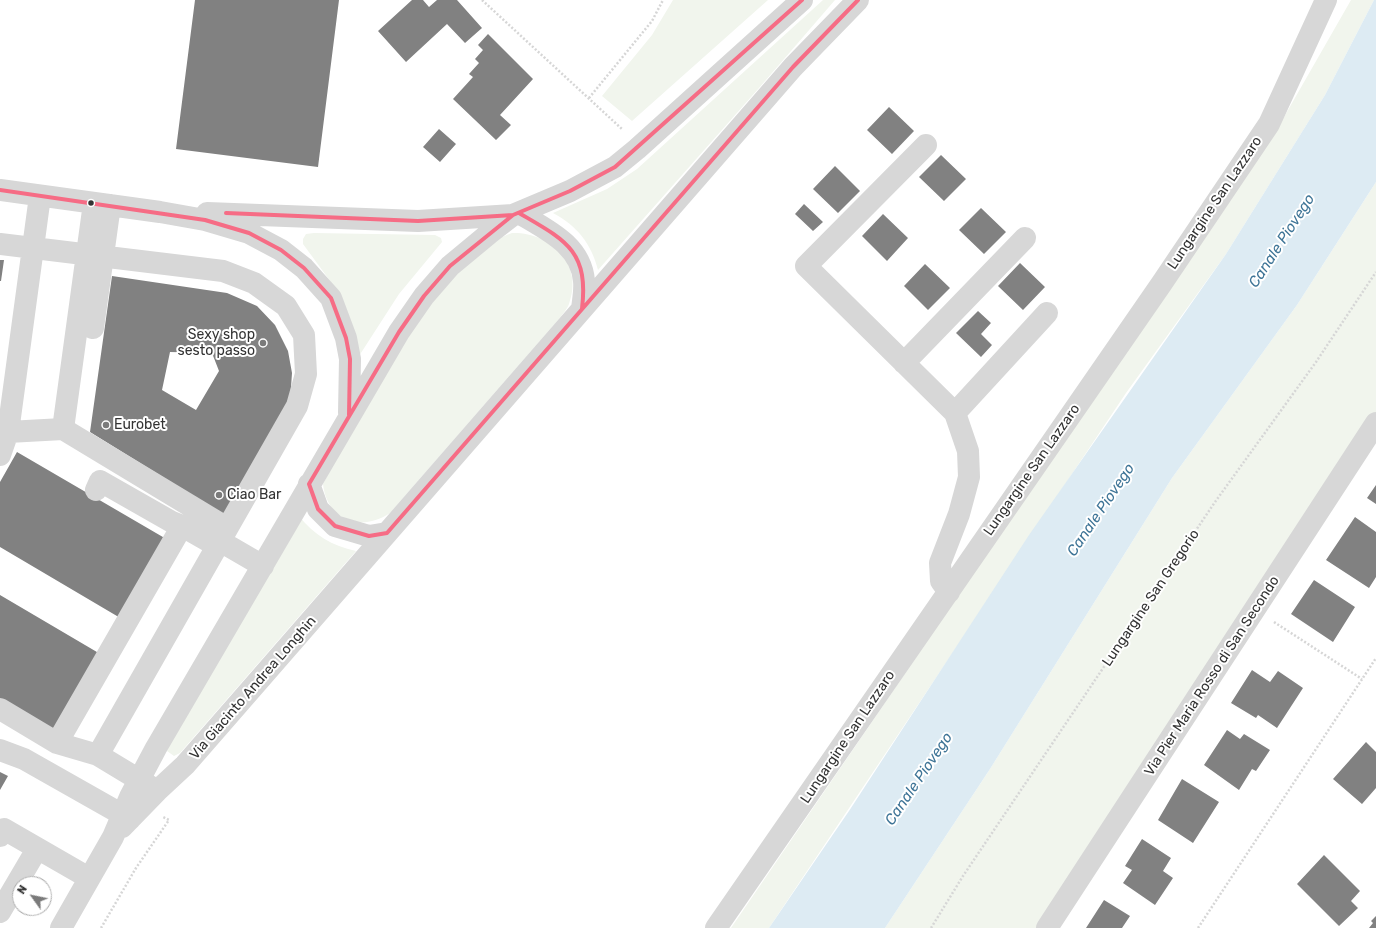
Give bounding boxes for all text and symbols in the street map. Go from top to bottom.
street label: Lungargine San Lazzaro [1164,133,1266,273]
water label: Canale Piovego [1245,191,1319,291]
unlabelled marker [86,198,96,208]
place label: Sexy shop sesto passo [178,327,255,360]
marker: Sexy shop sesto passo [258,338,268,348]
street label: Lungargine San Lazzaro [980,401,1084,539]
place label: Eurobet [114,417,166,433]
marker: Eurobet [101,420,111,430]
water label: Canale Piovego [1063,460,1139,560]
place label: Ciao Bar [227,487,281,503]
marker: Ciao Bar [214,490,224,500]
street label: Lungargine San Gregorio [1099,526,1203,670]
street label: Via Pier Maria Rosso di San Secondo [1141,573,1283,779]
street label: Via Giacinto Andrea Longhin [186,613,320,763]
street label: Lungargine San Lazzaro [797,667,899,807]
water label: Canale Piovego [881,729,957,829]
north arrow [12,876,52,916]
text: N [15,883,30,897]

